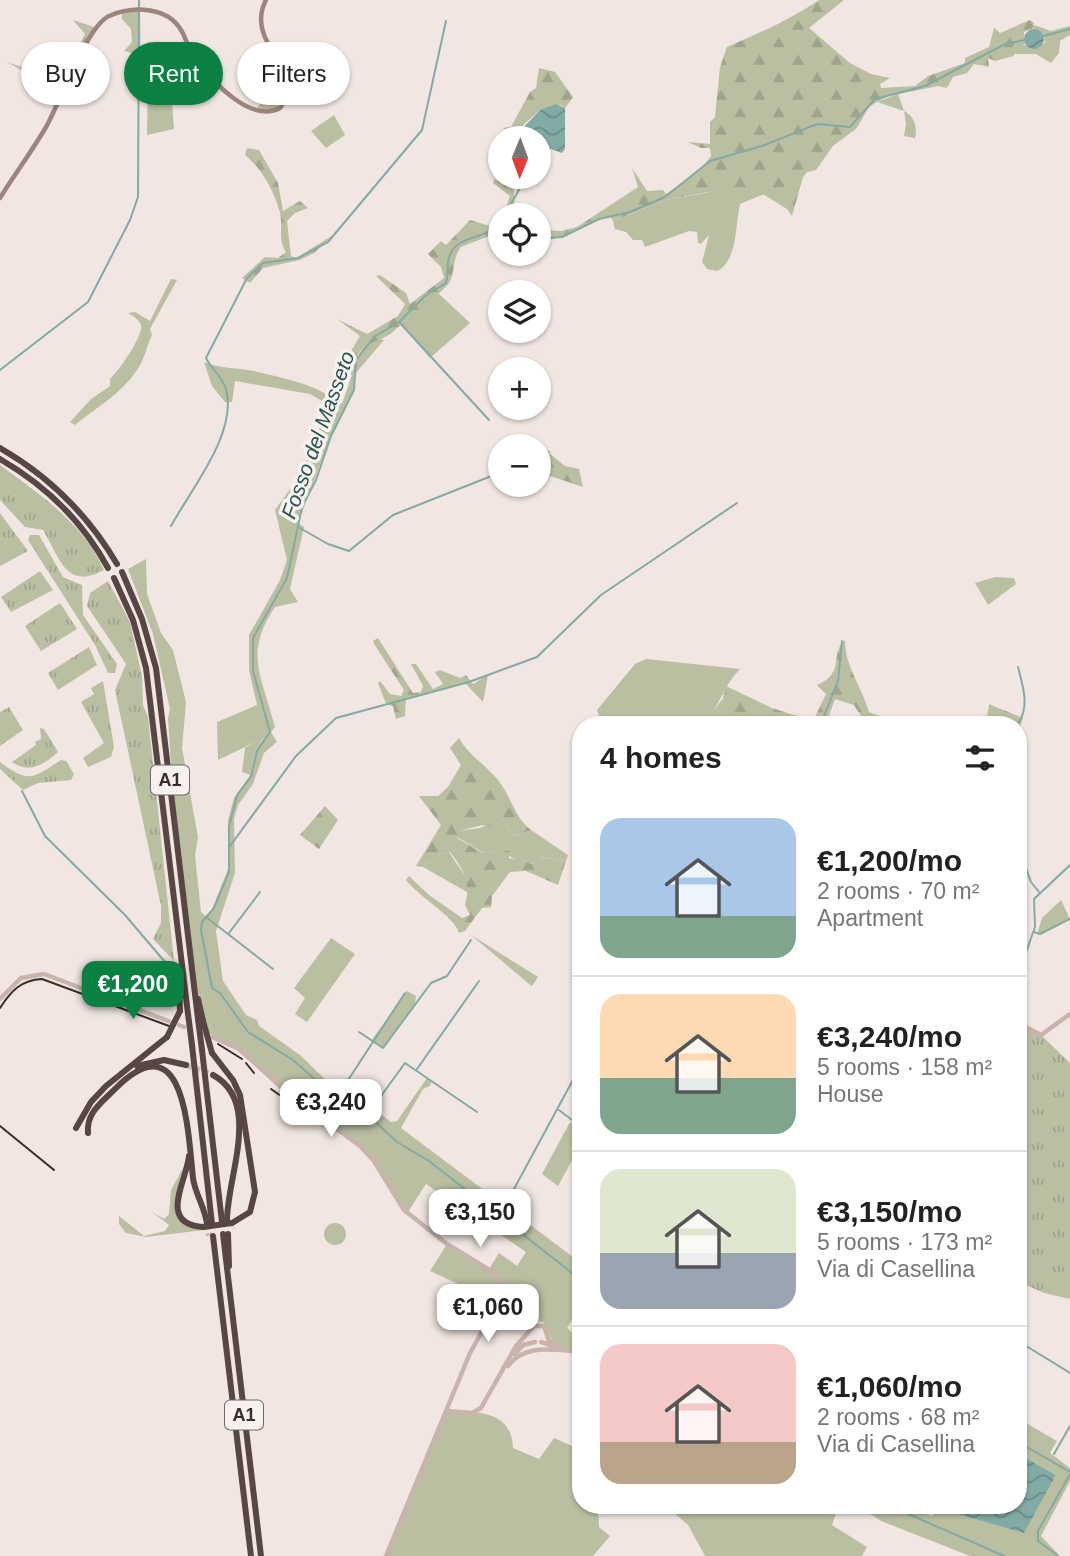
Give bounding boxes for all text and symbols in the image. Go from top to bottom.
chip: Buy [21,42,110,105]
chip: Rent [124,42,223,105]
chip: Filters [237,42,350,105]
north arrow [488,126,551,189]
map controls [488,126,551,497]
button: locate [488,203,551,266]
button: layers [488,280,551,343]
water label: Fosso del Masseto [277,348,359,522]
button: + [488,357,551,420]
button: − [488,434,551,497]
icon: filters [961,739,999,777]
text: 4 homes [600,741,722,774]
road number: A1 [151,766,189,794]
text: €1,200/mo [817,844,962,877]
icon: home [656,846,740,930]
text: 2 rooms · 70 m² [817,878,979,904]
text: Apartment [817,905,923,931]
pin: €1,200 [76,962,190,1021]
text: €1,200 [98,971,168,997]
text: €3,240/mo [817,1020,962,1053]
icon: home [656,1022,740,1106]
text: 5 rooms · 158 m² [817,1054,992,1080]
pin: €3,240 [274,1080,388,1139]
text: House [817,1081,883,1107]
text: €3,240 [296,1089,366,1115]
pin: €3,150 [423,1190,537,1249]
text: €3,150/mo [817,1195,962,1228]
icon: home [656,1197,740,1281]
text: €3,150 [445,1199,515,1225]
text: 5 rooms · 173 m² [817,1229,992,1255]
text: Via di Casellina [817,1256,975,1282]
pin: €1,060 [431,1284,545,1344]
text: €1,060 [453,1294,523,1320]
text: €1,060/mo [817,1370,962,1403]
icon: home [656,1372,740,1456]
road number: A1 [225,1400,263,1430]
text: 2 rooms · 68 m² [817,1404,979,1430]
text: Via di Casellina [817,1431,975,1457]

